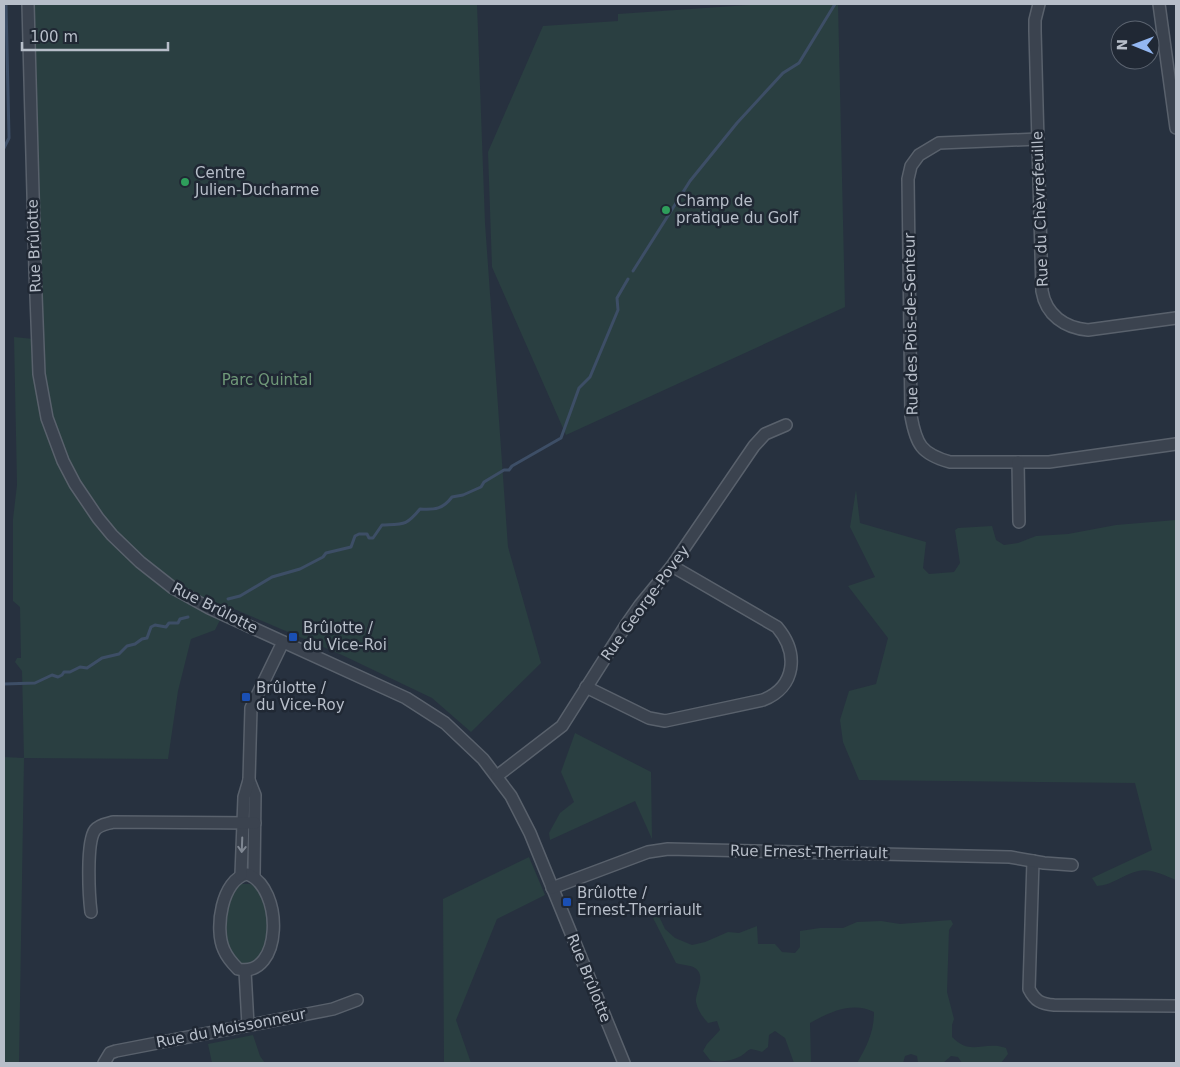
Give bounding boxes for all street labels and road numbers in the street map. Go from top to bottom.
street label: Rue du Chèvrefeuille [1028,131,1052,287]
street label: Rue Brûlotte [23,199,45,293]
street label: Rue des Pois-de-Senteur [900,232,922,416]
street label: Rue George-Povey [597,542,693,664]
street label: Rue Brûlotte [169,579,261,637]
street label: Rue Ernest-Therriault [730,842,888,862]
street label: Rue Brûlotte [563,931,615,1025]
street label: Rue du Moissonneur [155,1004,308,1051]

